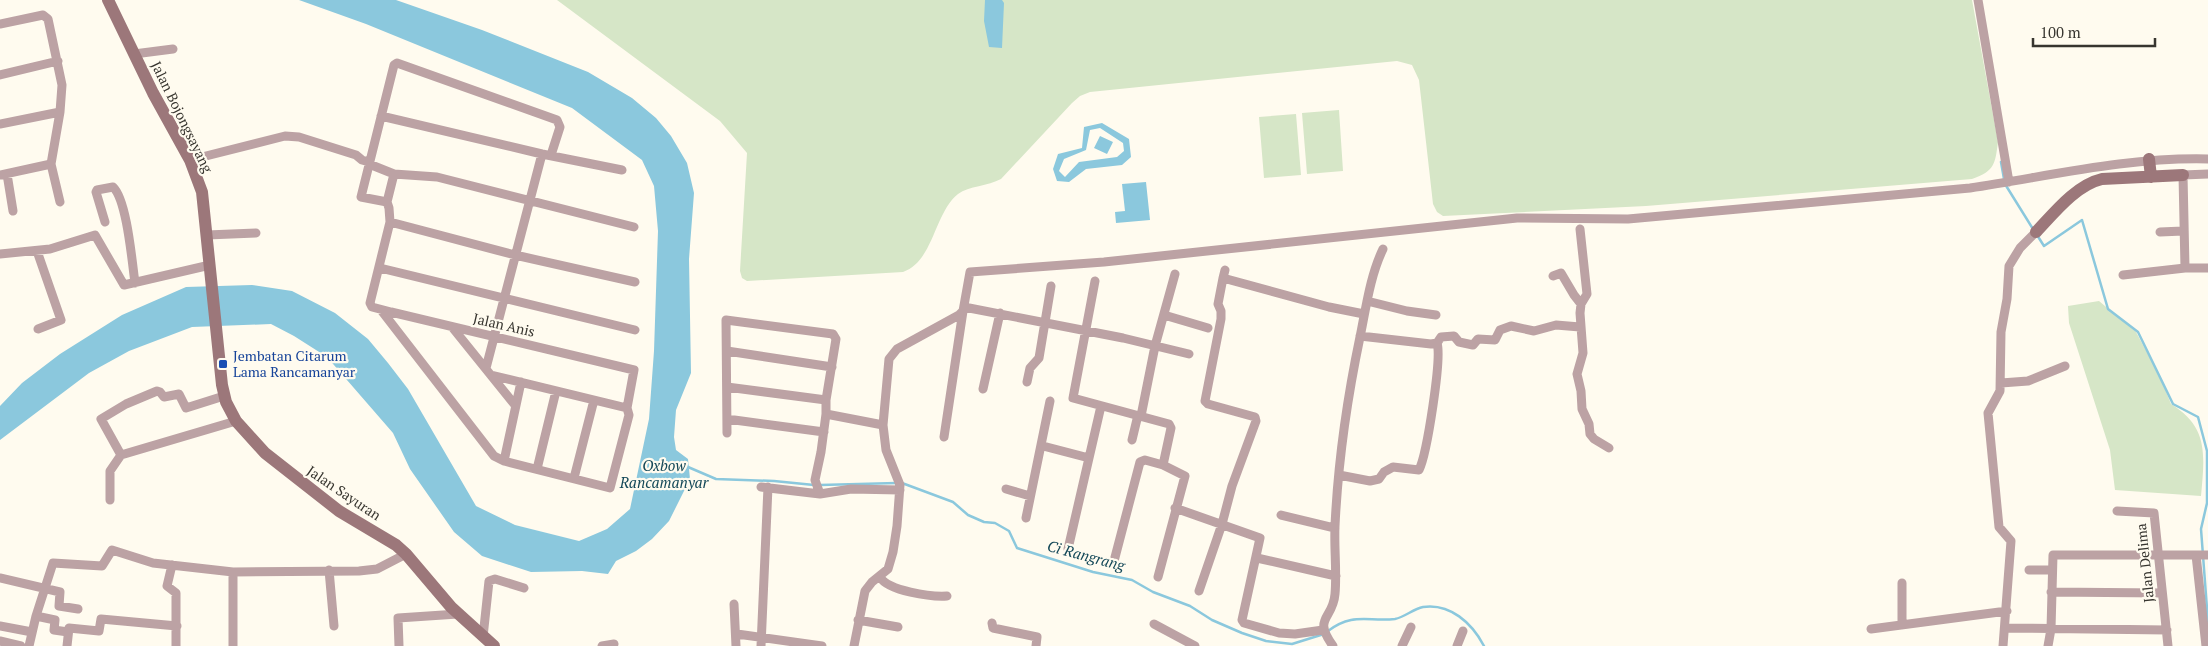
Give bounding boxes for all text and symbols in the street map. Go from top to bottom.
scale bar [2033,15,2156,47]
text: 100 m [2040,22,2081,42]
street label: Jalan Bojongsayang [147,58,218,176]
street label: Jalan Anis [471,308,537,341]
place label: Jembatan Citarum Lama Rancamanyar [233,346,356,381]
marker: Jembatan Citarum Lama Rancamanyar [217,358,229,370]
water label: Oxbow Rancamanyar [619,455,710,492]
street label: Jalan Sayuran [304,461,386,525]
street label: Jalan Delima [2131,523,2158,604]
water label: Ci Rangrang [1045,535,1129,575]

